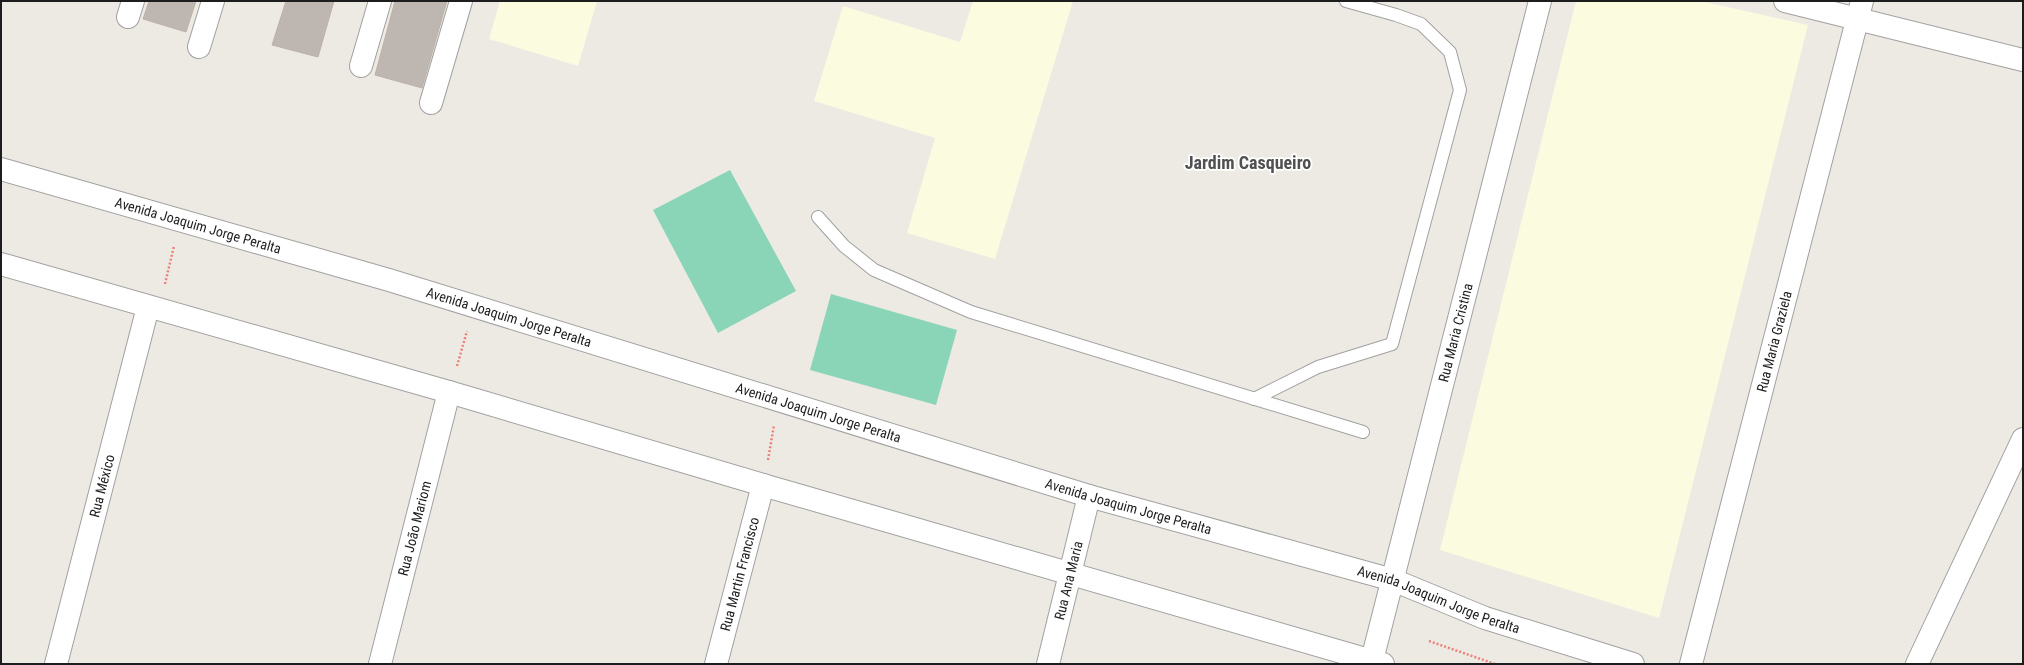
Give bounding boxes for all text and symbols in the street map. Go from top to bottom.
district label: Jardim Casqueiro [1185,152,1311,173]
street label: Avenida Joaquim Jorge Peralta [113,194,283,257]
street label: Rua Maria Cristina [1435,281,1476,384]
street label: Avenida Joaquim Jorge Peralta [424,284,593,350]
street label: Rua Maria Graziela [1753,289,1795,394]
street label: Avenida Joaquim Jorge Peralta [734,380,903,446]
street label: Rua México [86,453,118,519]
street label: Avenida Joaquim Jorge Peralta [1043,475,1213,538]
street label: Rua João Mariom [395,479,434,577]
street label: Rua Martin Francisco [717,515,762,633]
street label: Rua Ana Maria [1051,539,1086,621]
street label: Avenida Joaquim Jorge Peralta [1356,563,1522,636]

